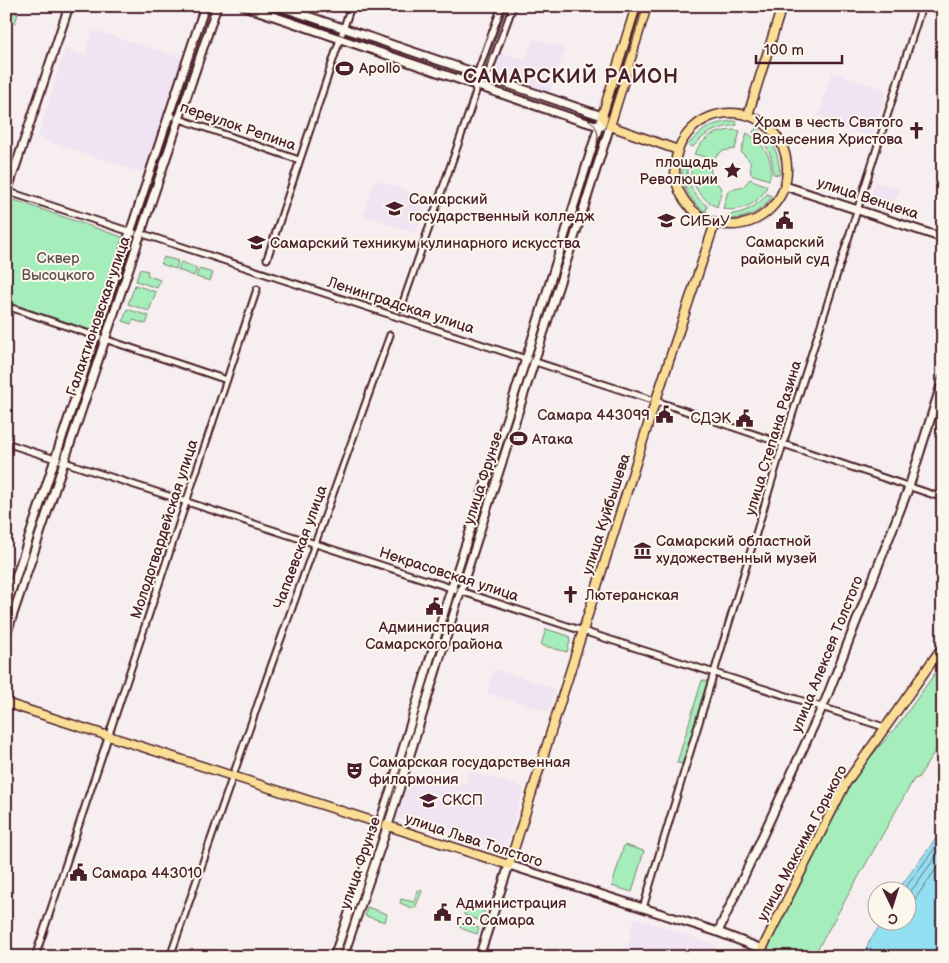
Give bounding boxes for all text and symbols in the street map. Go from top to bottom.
scale bar [756,32,843,64]
text: 100 m [764,41,804,60]
sports icon: Apollo [335,58,355,78]
place label: Apollo [359,59,401,78]
district label: САМАРСКИЙ РАЙОН [463,63,679,89]
street label: переулок Репина [177,98,298,155]
place label: Храм в честь Святого Вознесения Христова [752,113,903,149]
church icon: Храм в честь Святого Вознесения Христова [907,121,927,141]
place label: площадь Революции [639,153,719,189]
place icon: площадь Революции [722,161,742,181]
street label: улица Венцека [815,173,921,224]
place label: Самарский государственный колледж [409,190,595,226]
school or university icon: Самарский государственный колледж [385,198,405,218]
school or university icon: СИБиУ [656,211,676,231]
public building icon: Самарский районый суд [775,211,795,231]
place label: СИБиУ [680,212,730,231]
school or university icon: Самарский техникум кулинарного искусства [246,233,266,253]
place label: Самарский районый суд [740,233,830,269]
street label: Галактионовская улица [62,234,135,399]
place label: Самарский техникум кулинарного искусства [270,234,581,253]
park label: Сквер Высоцкого [21,249,95,285]
street label: Ленинградская улица [324,272,477,338]
street label: улица Степана Разина [741,358,806,518]
public building icon: Самара 443099 [654,405,674,425]
place label: Самара 443099 [537,406,650,425]
public building icon: СДЭК [735,408,755,428]
place label: СДЭК [690,409,731,428]
street label: улица Фрунзе [460,429,507,527]
sports icon: Атака [508,429,528,449]
place label: Атака [531,430,573,449]
street label: Молодогвардейская улица [126,437,203,621]
street label: улица Куйбышева [578,451,635,577]
street label: Чапаевская улица [269,483,332,612]
place label: Самарский областной художественный музей [656,532,817,568]
museum icon: Самарский областной художественный музей [632,540,652,560]
street label: Некрасовская улица [377,543,521,606]
street label: улица Алексея Толстого [787,573,868,735]
church icon: Лютеранская [561,585,581,605]
place label: Лютеранская [584,586,679,605]
public building icon: Администрация Самарского района [424,596,444,616]
place label: Администрация Самарского района [365,618,503,654]
place label: Самарская государственная филармония [369,753,570,789]
theatre icon: Самарская государственная филармония [345,761,365,781]
street label: улица Максима Горького [753,762,852,925]
school or university icon: СКСП [418,790,438,810]
place label: СКСП [442,791,483,810]
street label: улица Льва Толстого [403,809,545,872]
street label: улица Фрунзе [336,814,385,912]
public building icon: Самара 443010 [68,863,88,883]
place label: Самара 443010 [92,864,202,883]
north arrow [866,880,916,930]
place label: Администрация г.о. Самара [455,894,567,930]
public building icon: Администрация г.о. Самара [432,902,452,922]
text: С [887,910,898,927]

